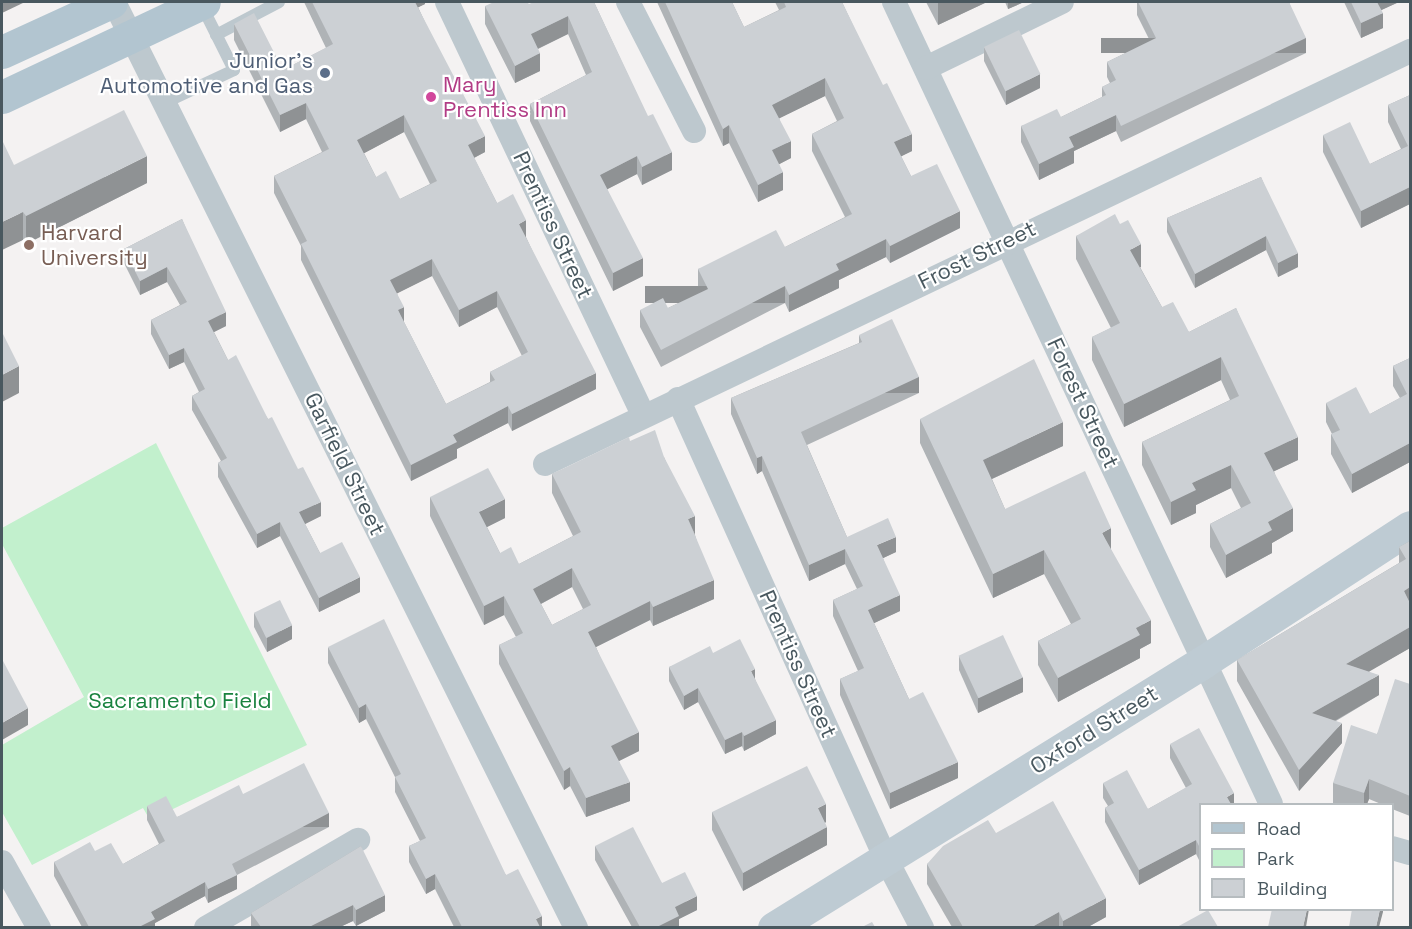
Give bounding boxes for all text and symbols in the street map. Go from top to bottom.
place label: Junior's Automotive and Gas [100,47,313,98]
marker: Junior's Automotive and Gas [318,66,332,80]
place label: Mary Prentiss Inn [443,71,567,122]
marker: Mary Prentiss Inn [424,90,438,104]
street label: Prentiss Street [507,147,599,303]
street label: Frost Street [914,215,1040,295]
place label: Harvard University [41,219,148,270]
marker: Harvard University [22,238,36,252]
street label: Forest Street [1041,334,1125,472]
street label: Garfield Street [299,388,391,540]
street label: Prentiss Street [754,586,842,742]
street label: Oxford Street [1025,680,1163,780]
park label: Sacramento Field [88,688,272,714]
legend [1199,803,1394,911]
text: Road [1257,817,1301,840]
text: Park [1257,847,1294,870]
text: Building [1257,877,1327,900]

